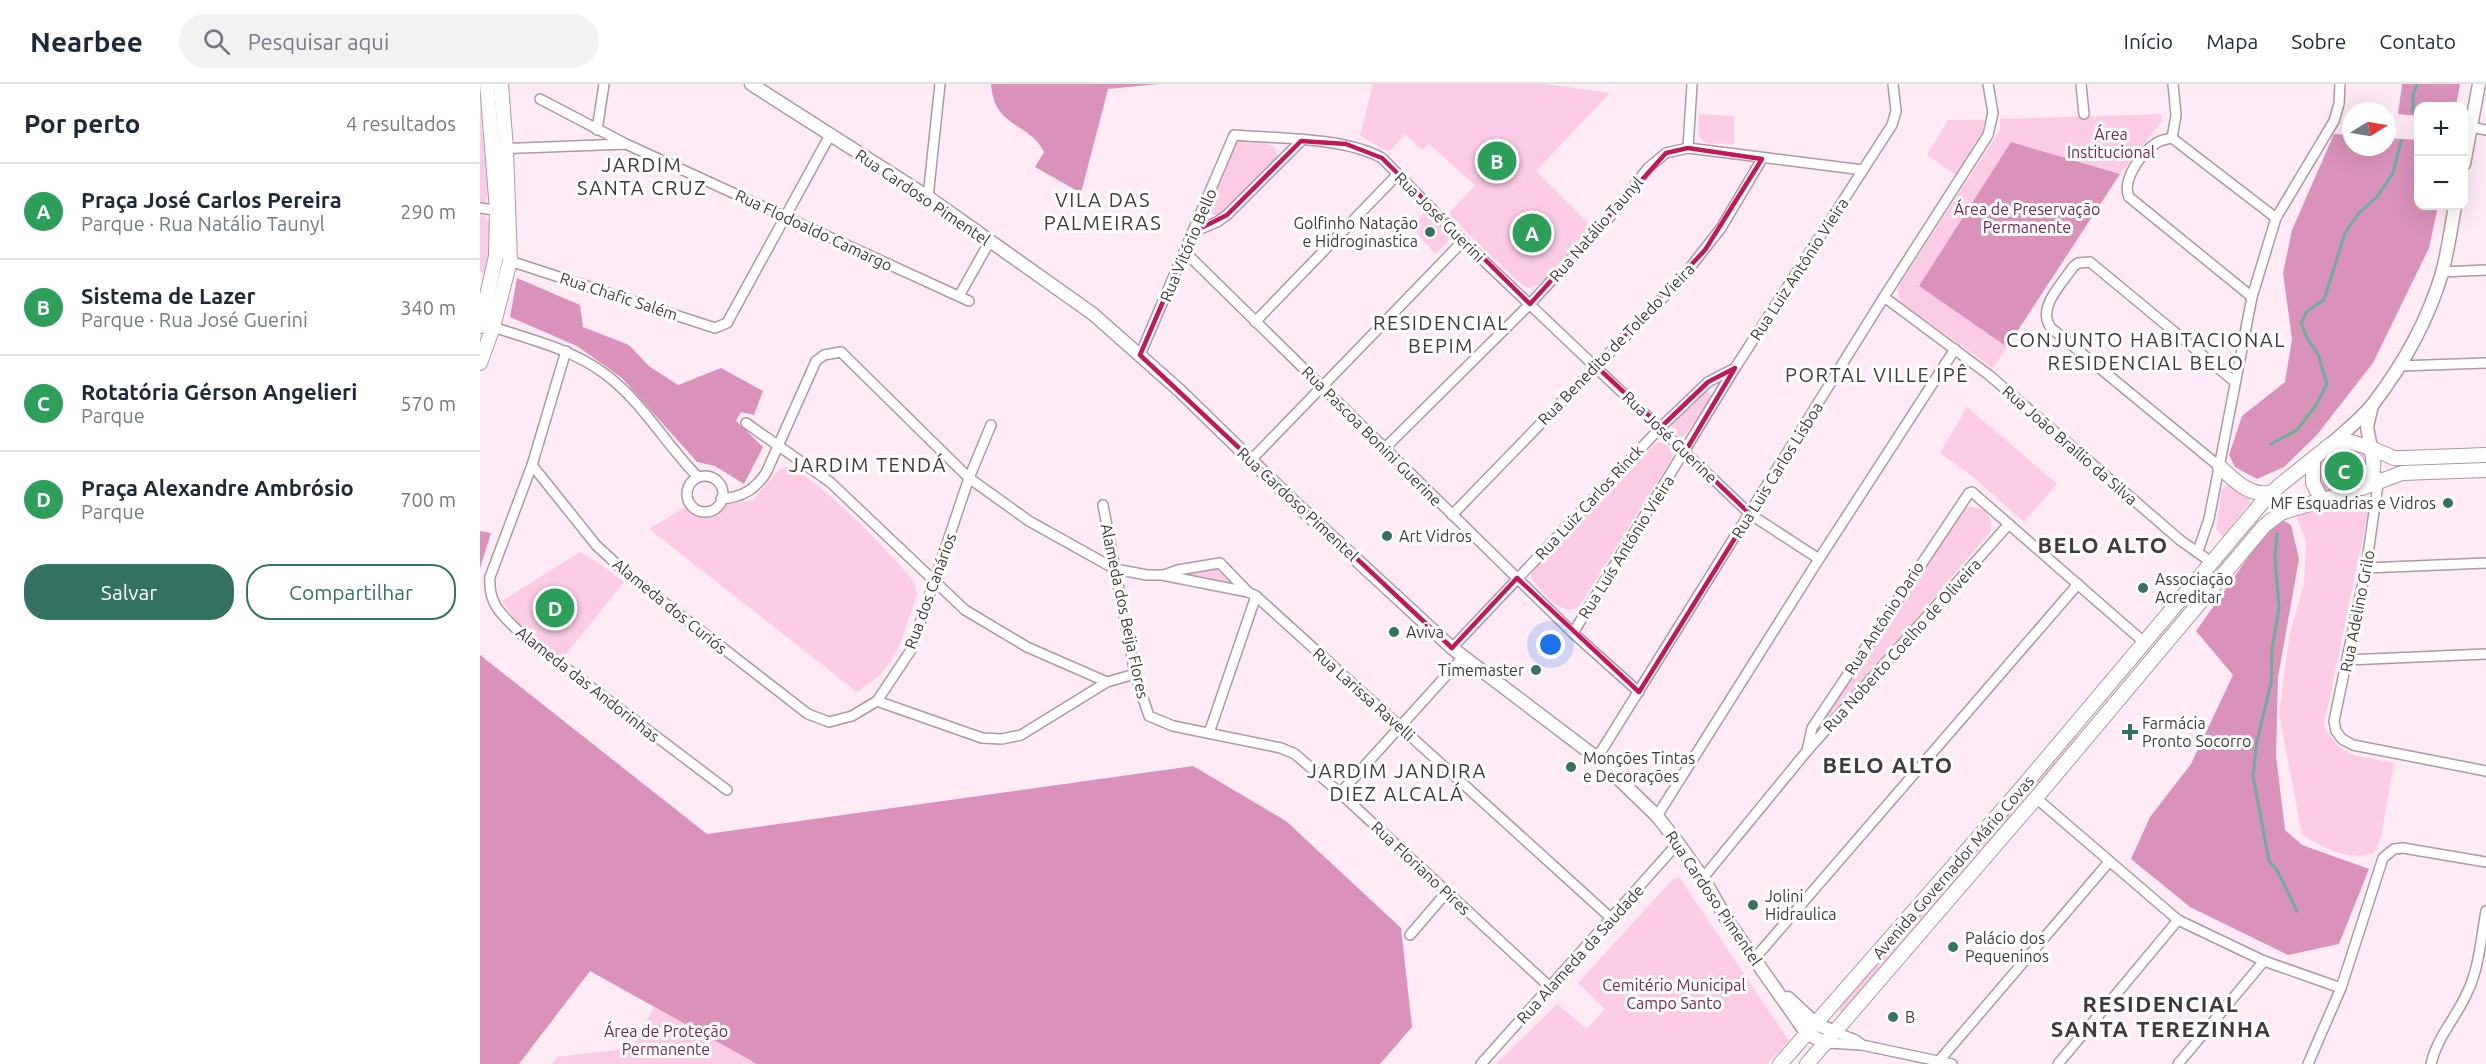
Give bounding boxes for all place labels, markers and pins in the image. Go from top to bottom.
pin: B [1478,138,1516,184]
pin: A [1512,210,1552,256]
place label: Golfinho Natação e Hidroginastica [1293,214,1418,250]
marker: Golfinho Natação e Hidroginastica [1423,225,1437,239]
pin: C [2324,448,2364,494]
place label: MF Esquadrias e Vidros [2270,494,2436,512]
marker: MF Esquadrias e Vidros [2441,496,2455,510]
place label: Art Vidros [1399,527,1472,545]
marker: Art Vidros [1380,529,1394,543]
place label: Associação Acreditar [2155,570,2233,606]
marker: Associação Acreditar [2136,581,2150,595]
pin: D [536,586,574,630]
place label: Aviva [1406,623,1444,641]
marker: Aviva [1387,625,1401,639]
place label: Timemaster [1438,661,1524,679]
marker: Timemaster [1529,663,1543,677]
place label: Farmácia Pronto Socorro [2142,714,2251,750]
marker: Farmácia Pronto Socorro [2123,725,2137,739]
place label: Monções Tintas e Decorações [1583,749,1695,785]
marker: Monções Tintas e Decorações [1564,760,1578,774]
place label: Jolini Hidraulica [1765,887,1837,923]
marker: Jolini Hidraulica [1746,898,1760,912]
place label: Palácio dos Pequeninos [1965,929,2049,965]
marker: Palácio dos Pequeninos [1946,940,1960,954]
place label: B [1905,1008,1915,1026]
marker: B [1886,1010,1900,1024]

